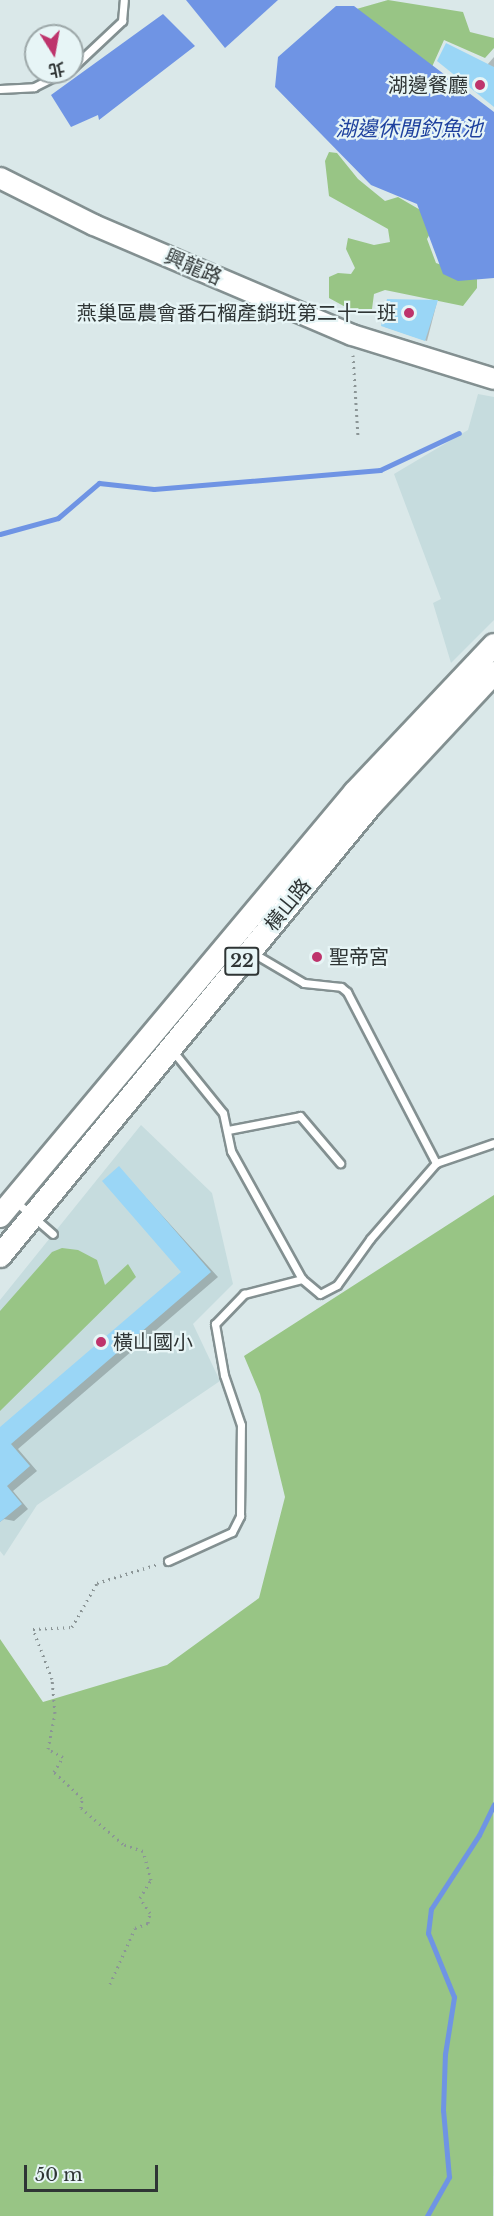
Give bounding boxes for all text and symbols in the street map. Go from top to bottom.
north arrow [24,24,84,84]
text: 北 [47,58,67,81]
place label: 湖邊餐廳 [388,73,468,97]
marker: 湖邊餐廳 [473,78,487,92]
water label: 湖邊休閒釣魚池 [336,116,482,142]
street label: 興龍路 [161,244,225,290]
place label: 燕巢區農會番石榴產銷班第二十一班 [77,301,397,325]
marker: 燕巢區農會番石榴產銷班第二十一班 [402,306,416,320]
street label: 橫山路 [260,874,316,936]
place label: 聖帝宮 [329,945,389,969]
road number: 22 [224,946,260,976]
marker: 聖帝宮 [310,950,324,964]
place label: 橫山國小 [113,1330,193,1354]
marker: 橫山國小 [94,1335,108,1349]
scale bar [27,2153,160,2191]
text: 50 m [35,2164,83,2186]

